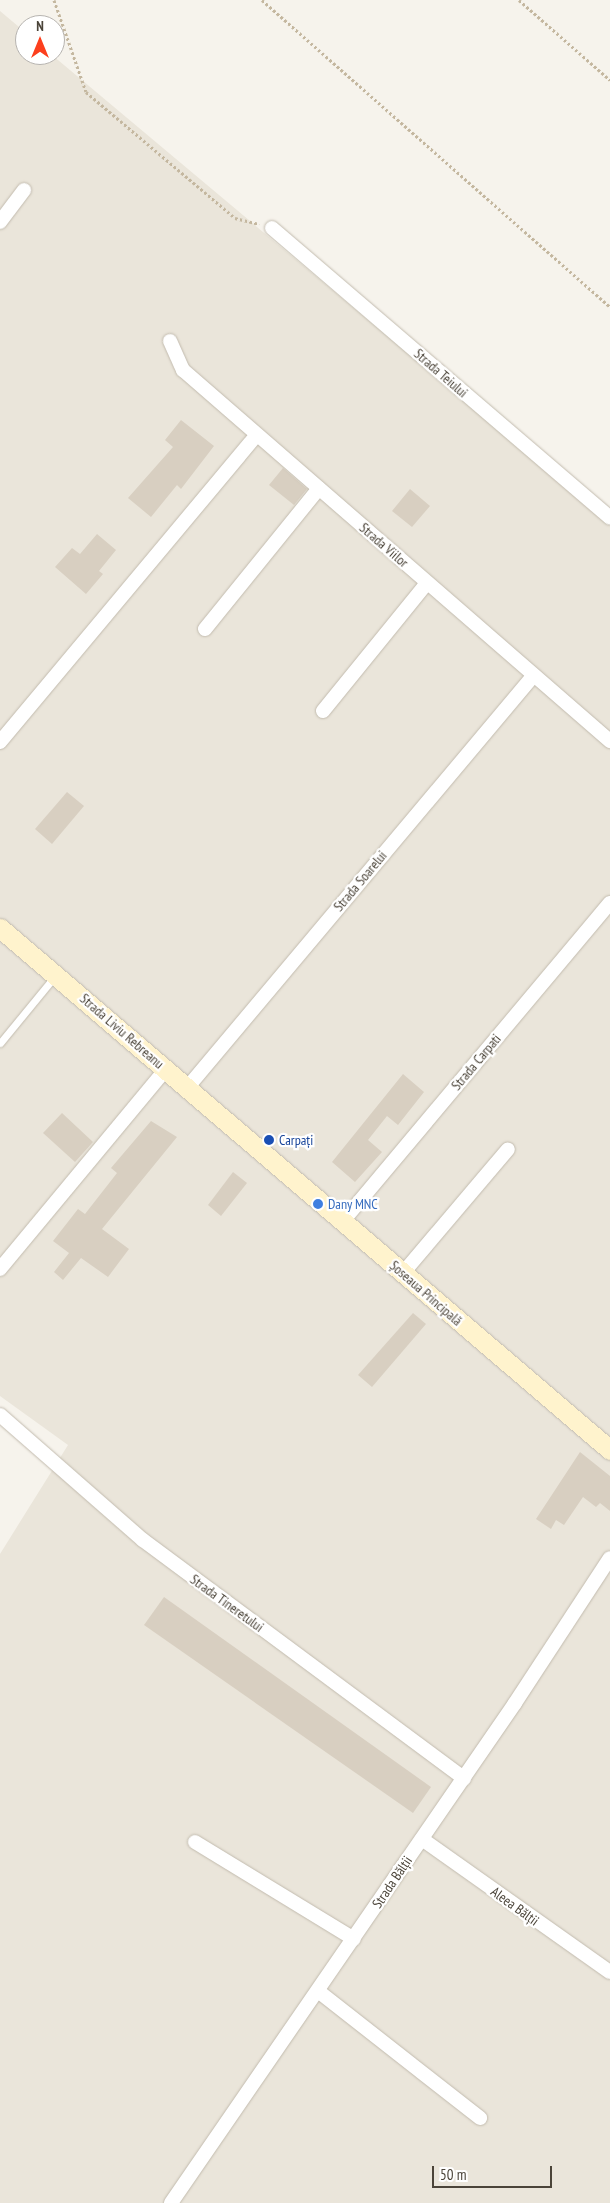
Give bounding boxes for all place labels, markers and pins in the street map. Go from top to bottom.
place label: Carpați [279,1132,313,1148]
marker: Carpați [263,1134,275,1146]
place label: Dany MNC [328,1196,378,1212]
marker: Dany MNC [312,1198,324,1210]

